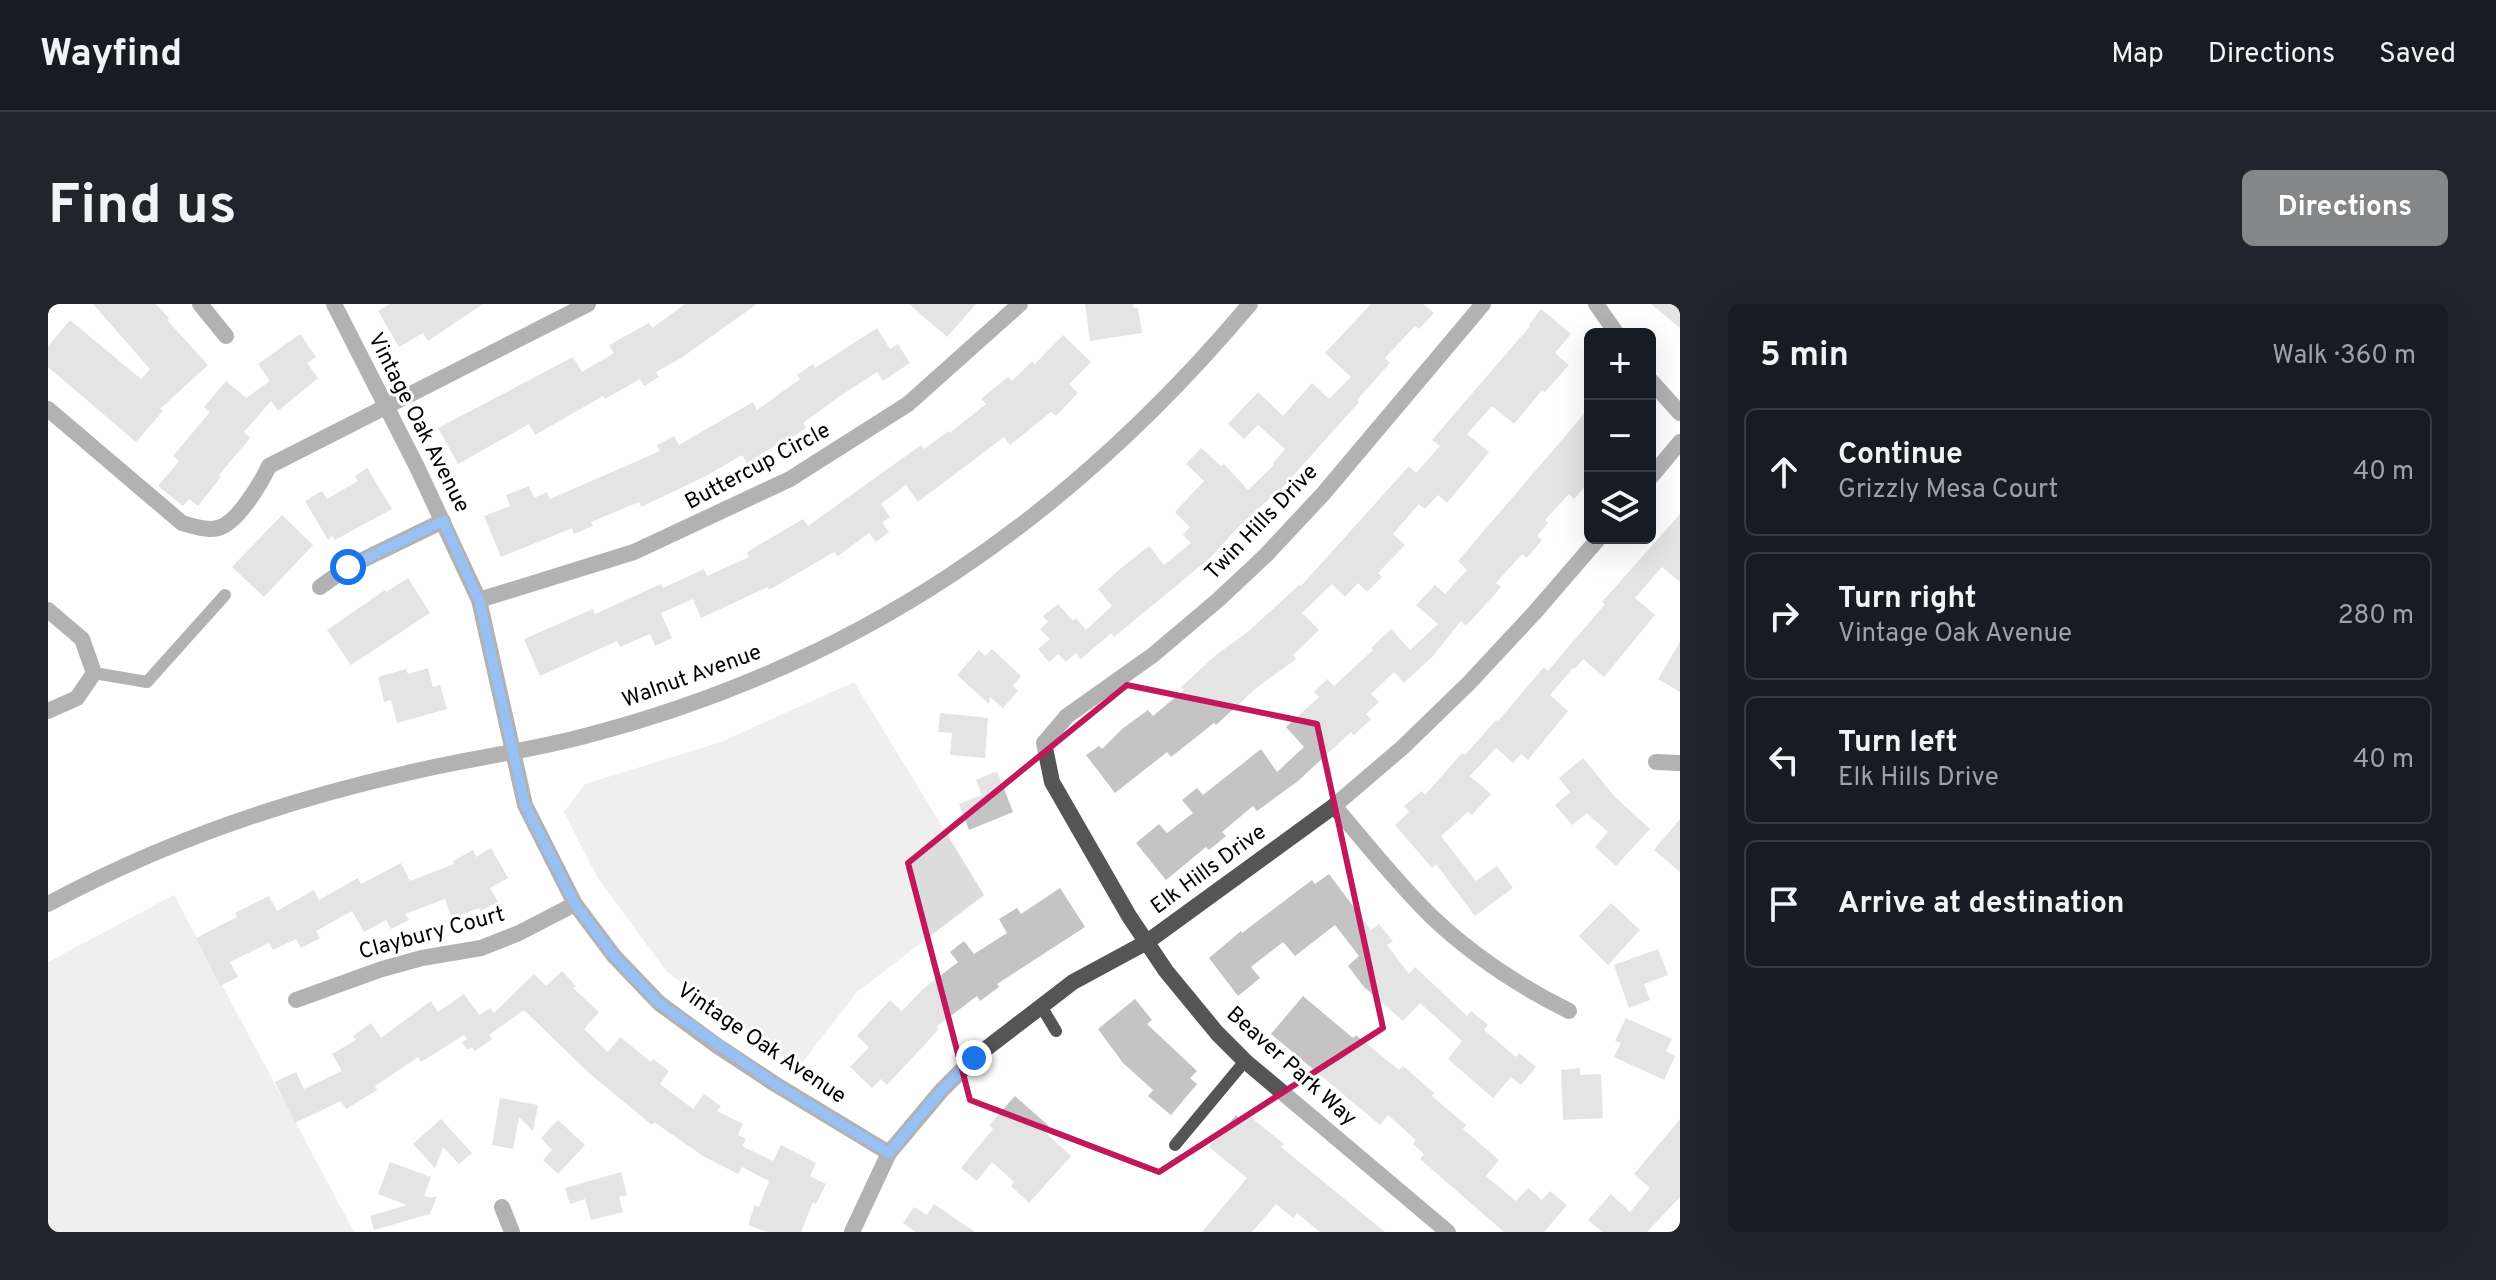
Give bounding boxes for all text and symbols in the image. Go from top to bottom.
text: Wayfind [40,31,182,80]
text: Map [2111,37,2164,73]
text: Directions [2208,37,2335,73]
text: Saved [2379,37,2456,73]
button: Directions [2242,170,2448,246]
text: Find us [48,173,237,243]
map controls [1584,328,1656,544]
button: + [1584,328,1656,400]
street label: Vintage Oak Avenue [361,329,475,517]
text: 5 min [1760,335,1849,378]
text: Walk · 360 m [2272,340,2416,373]
button: − [1584,400,1656,472]
street label: Buttercup Circle [681,417,835,517]
text: Continue [1838,437,1963,474]
icon: ahead [1762,450,1806,494]
text: 40 m [2353,456,2414,489]
street label: Twin Hills Drive [1200,459,1324,587]
button: layers [1584,472,1656,544]
text: Grizzly Mesa Court [1838,474,2058,507]
route start [330,549,366,585]
text: Turn right [1838,581,1976,618]
icon: right [1762,594,1806,638]
text: 280 m [2338,600,2414,633]
text: Vintage Oak Avenue [1838,618,2072,651]
street label: Walnut Avenue [619,639,765,715]
text: Turn left [1838,725,1958,762]
icon: left [1762,738,1806,782]
text: 40 m [2353,744,2414,777]
text: Elk Hills Drive [1838,762,1999,795]
street label: Elk Hills Drive [1146,819,1272,921]
icon: arrive [1762,882,1806,926]
text: Arrive at destination [1838,886,2124,923]
street label: Claybury Court [356,902,508,966]
street label: Vintage Oak Avenue [671,977,851,1111]
street label: Beaver Park Way [1220,1001,1362,1133]
route end [956,1040,992,1076]

